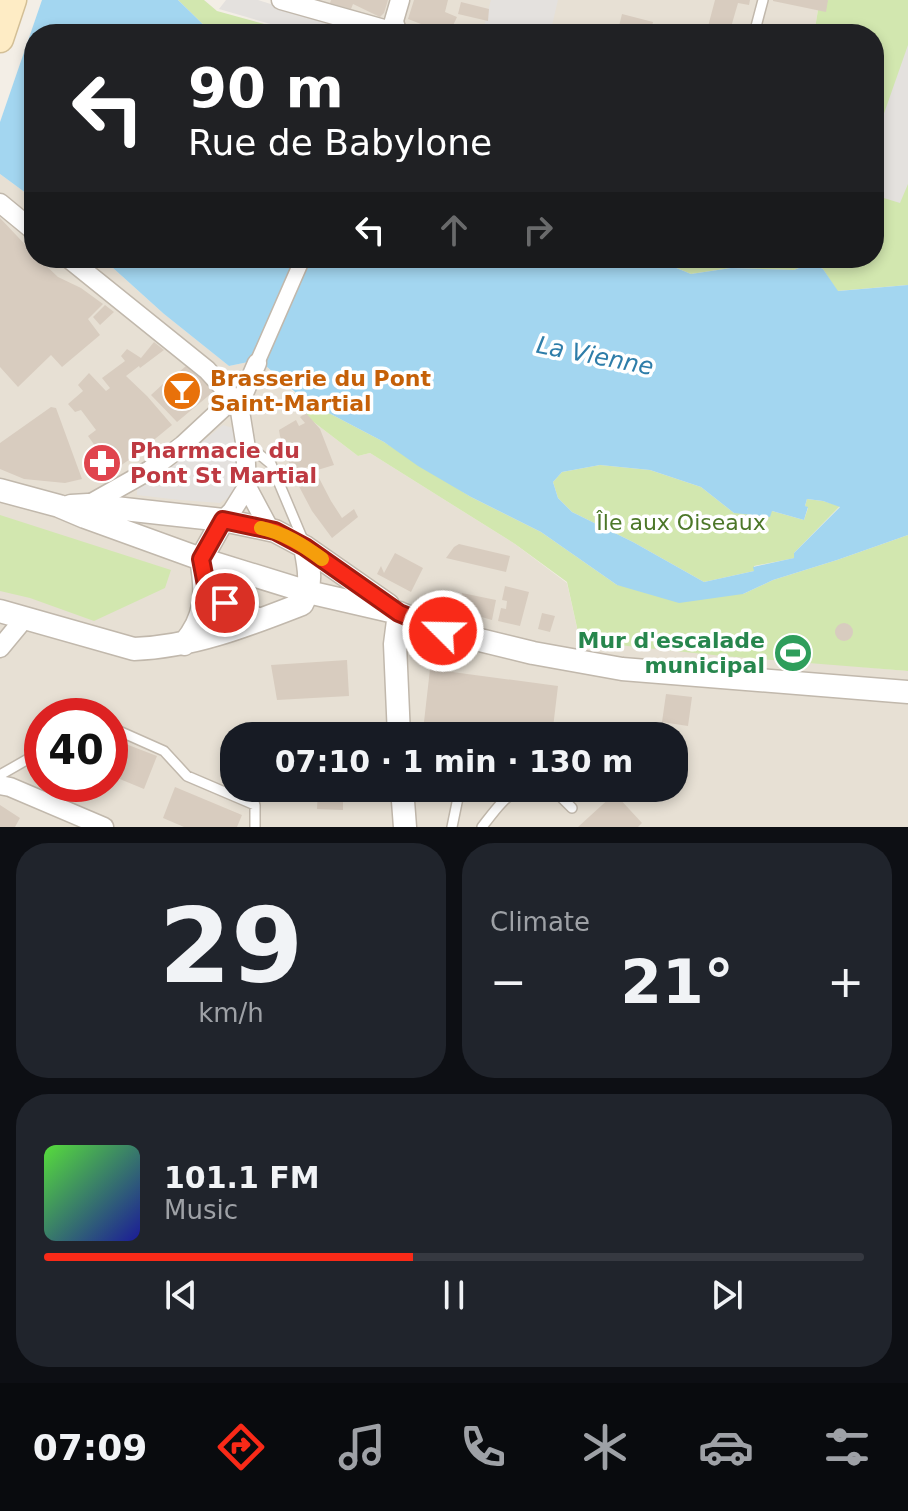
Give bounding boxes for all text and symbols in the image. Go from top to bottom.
text: 90 m [188,55,344,120]
icon: left [56,56,160,160]
text: Rue de Babylone [188,122,492,163]
icon: left [348,208,392,252]
icon: ahead [432,208,476,252]
icon: right [516,208,560,252]
water label: La Vienne [534,331,656,381]
place label: Brasserie du Pont Saint-Martial [210,366,432,416]
bar icon: Brasserie du Pont Saint-Martial [161,370,203,412]
place label: Pharmacie du Pont St Martial [130,438,317,488]
pharmacy icon: Pharmacie du Pont St Martial [81,442,123,484]
park label: Île aux Oiseaux [595,510,766,535]
pin [191,569,259,637]
icon: arrive [203,581,247,625]
position arrow [401,589,485,673]
place label: Mur d'escalade municipal [577,628,765,678]
sports icon: Mur d'escalade municipal [772,632,814,674]
speed limit sign: 40 [24,698,128,802]
text: 07:10 · 1 min · 130 m [275,744,633,779]
text: 29 [159,885,303,1007]
text: Climate [490,907,590,937]
text: 21° [620,947,734,1017]
text: − [490,956,527,1007]
text: + [827,956,864,1007]
text: km/h [198,998,264,1028]
text: 101.1 FM [164,1160,320,1195]
text: Music [164,1195,238,1225]
icon: previous [159,1273,203,1317]
icon: pause [432,1273,476,1317]
icon: next [705,1273,749,1317]
icon: directions [213,1419,269,1475]
icon: music [334,1419,390,1475]
icon: phone [455,1419,511,1475]
icon: climate [577,1419,633,1475]
icon: car [698,1419,754,1475]
icon: filters [819,1419,875,1475]
text: 07:09 [33,1427,147,1468]

